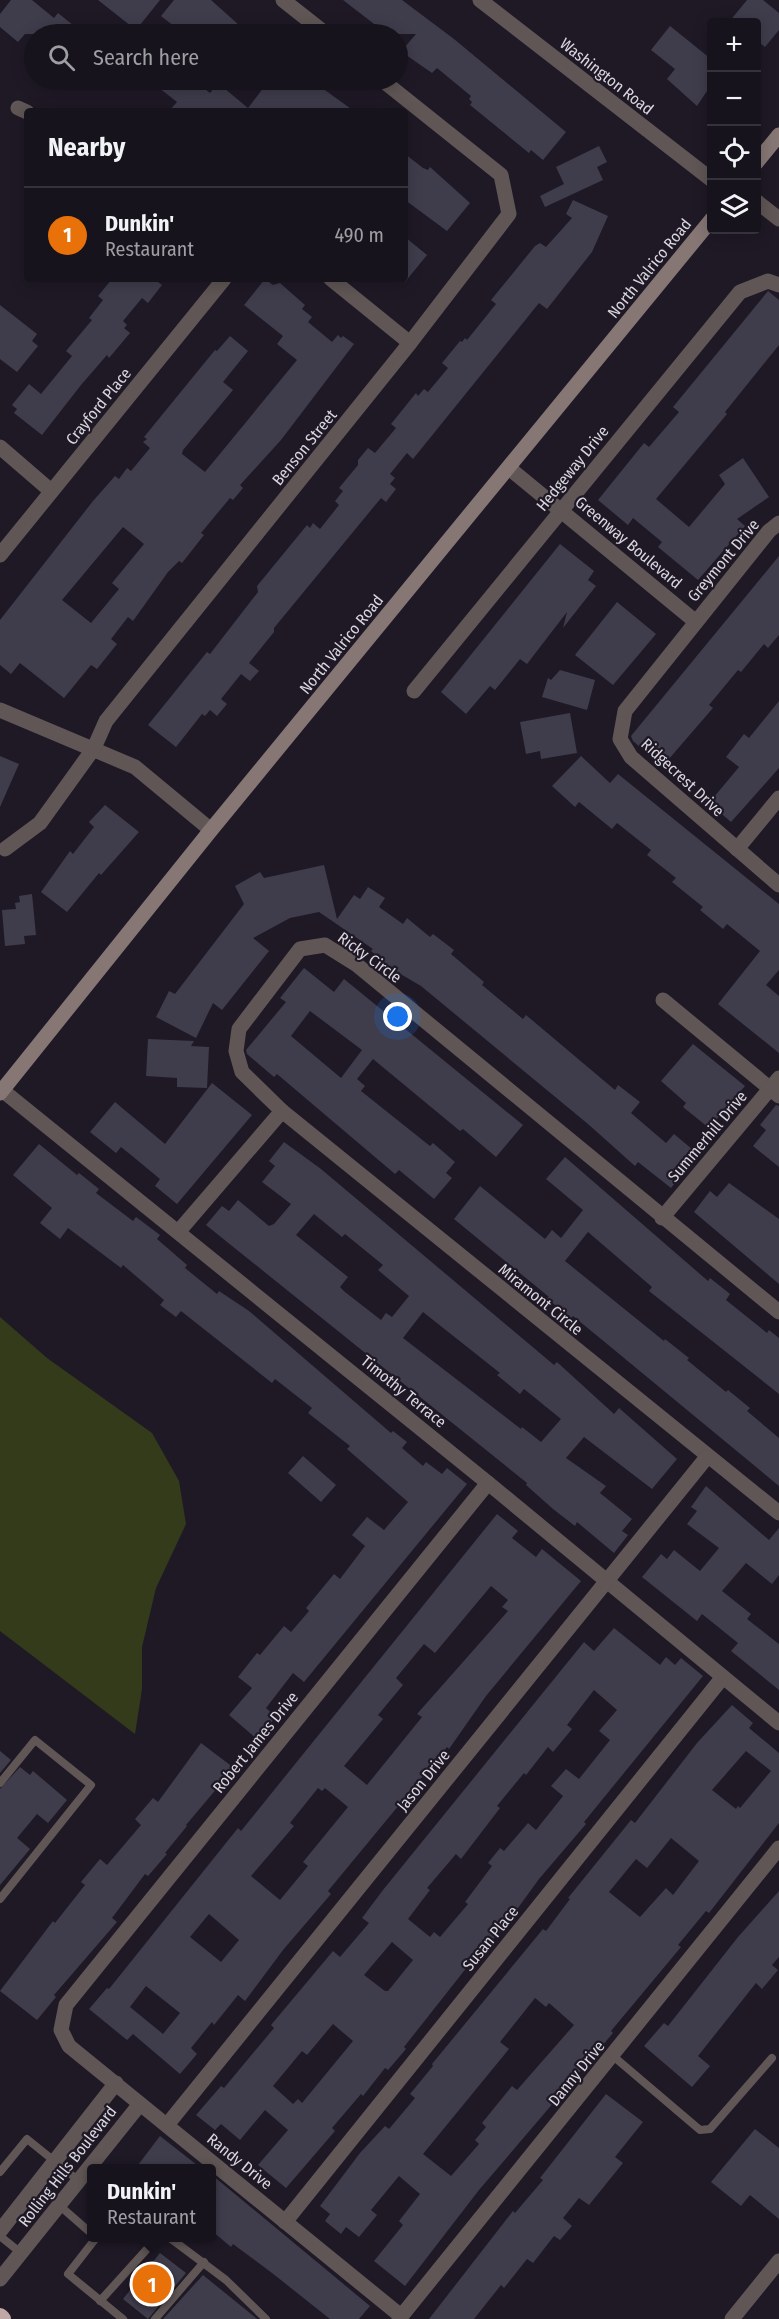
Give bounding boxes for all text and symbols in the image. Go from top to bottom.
map controls [707,18,761,234]
button: + [707,18,761,72]
search box [24,24,408,90]
street label: Washington Road [556,34,657,119]
icon: search [45,41,78,74]
text: Search here [93,44,199,71]
button: − [707,72,761,126]
button: locate [707,126,761,180]
text: Nearby [48,132,125,163]
button: layers [707,180,761,234]
text: Dunkin' [105,210,174,237]
street label: North Valrico Road [604,215,695,322]
text: 1 [63,223,72,247]
text: 490 m [334,223,384,247]
text: Restaurant [105,237,194,261]
street label: Crayford Place [62,364,135,448]
street label: Benson Street [268,405,341,489]
street label: Hedgeway Drive [532,422,613,515]
street label: Greenway Boulevard [572,492,686,592]
street label: Greymont Drive [684,515,763,605]
street label: North Valrico Road [296,591,387,698]
street label: Ridgecrest Drive [637,734,728,821]
street label: Ricky Circle [334,928,405,987]
your location [383,1002,412,1031]
street label: Summerhill Drive [664,1087,751,1186]
street label: Miramont Circle [495,1260,587,1339]
street label: Timothy Terrace [357,1351,450,1432]
street label: Robert James Drive [209,1688,302,1797]
street label: Jason Drive [393,1746,454,1815]
street label: Susan Place [459,1902,522,1974]
street label: Danny Drive [544,2037,609,2110]
street label: Rolling Hills Boulevard [14,2102,120,2230]
street label: Randy Drive [203,2129,276,2193]
popup [87,2164,216,2242]
text: Dunkin' [107,2178,176,2205]
text: Restaurant [107,2205,196,2229]
pin: 1 [132,2262,172,2306]

